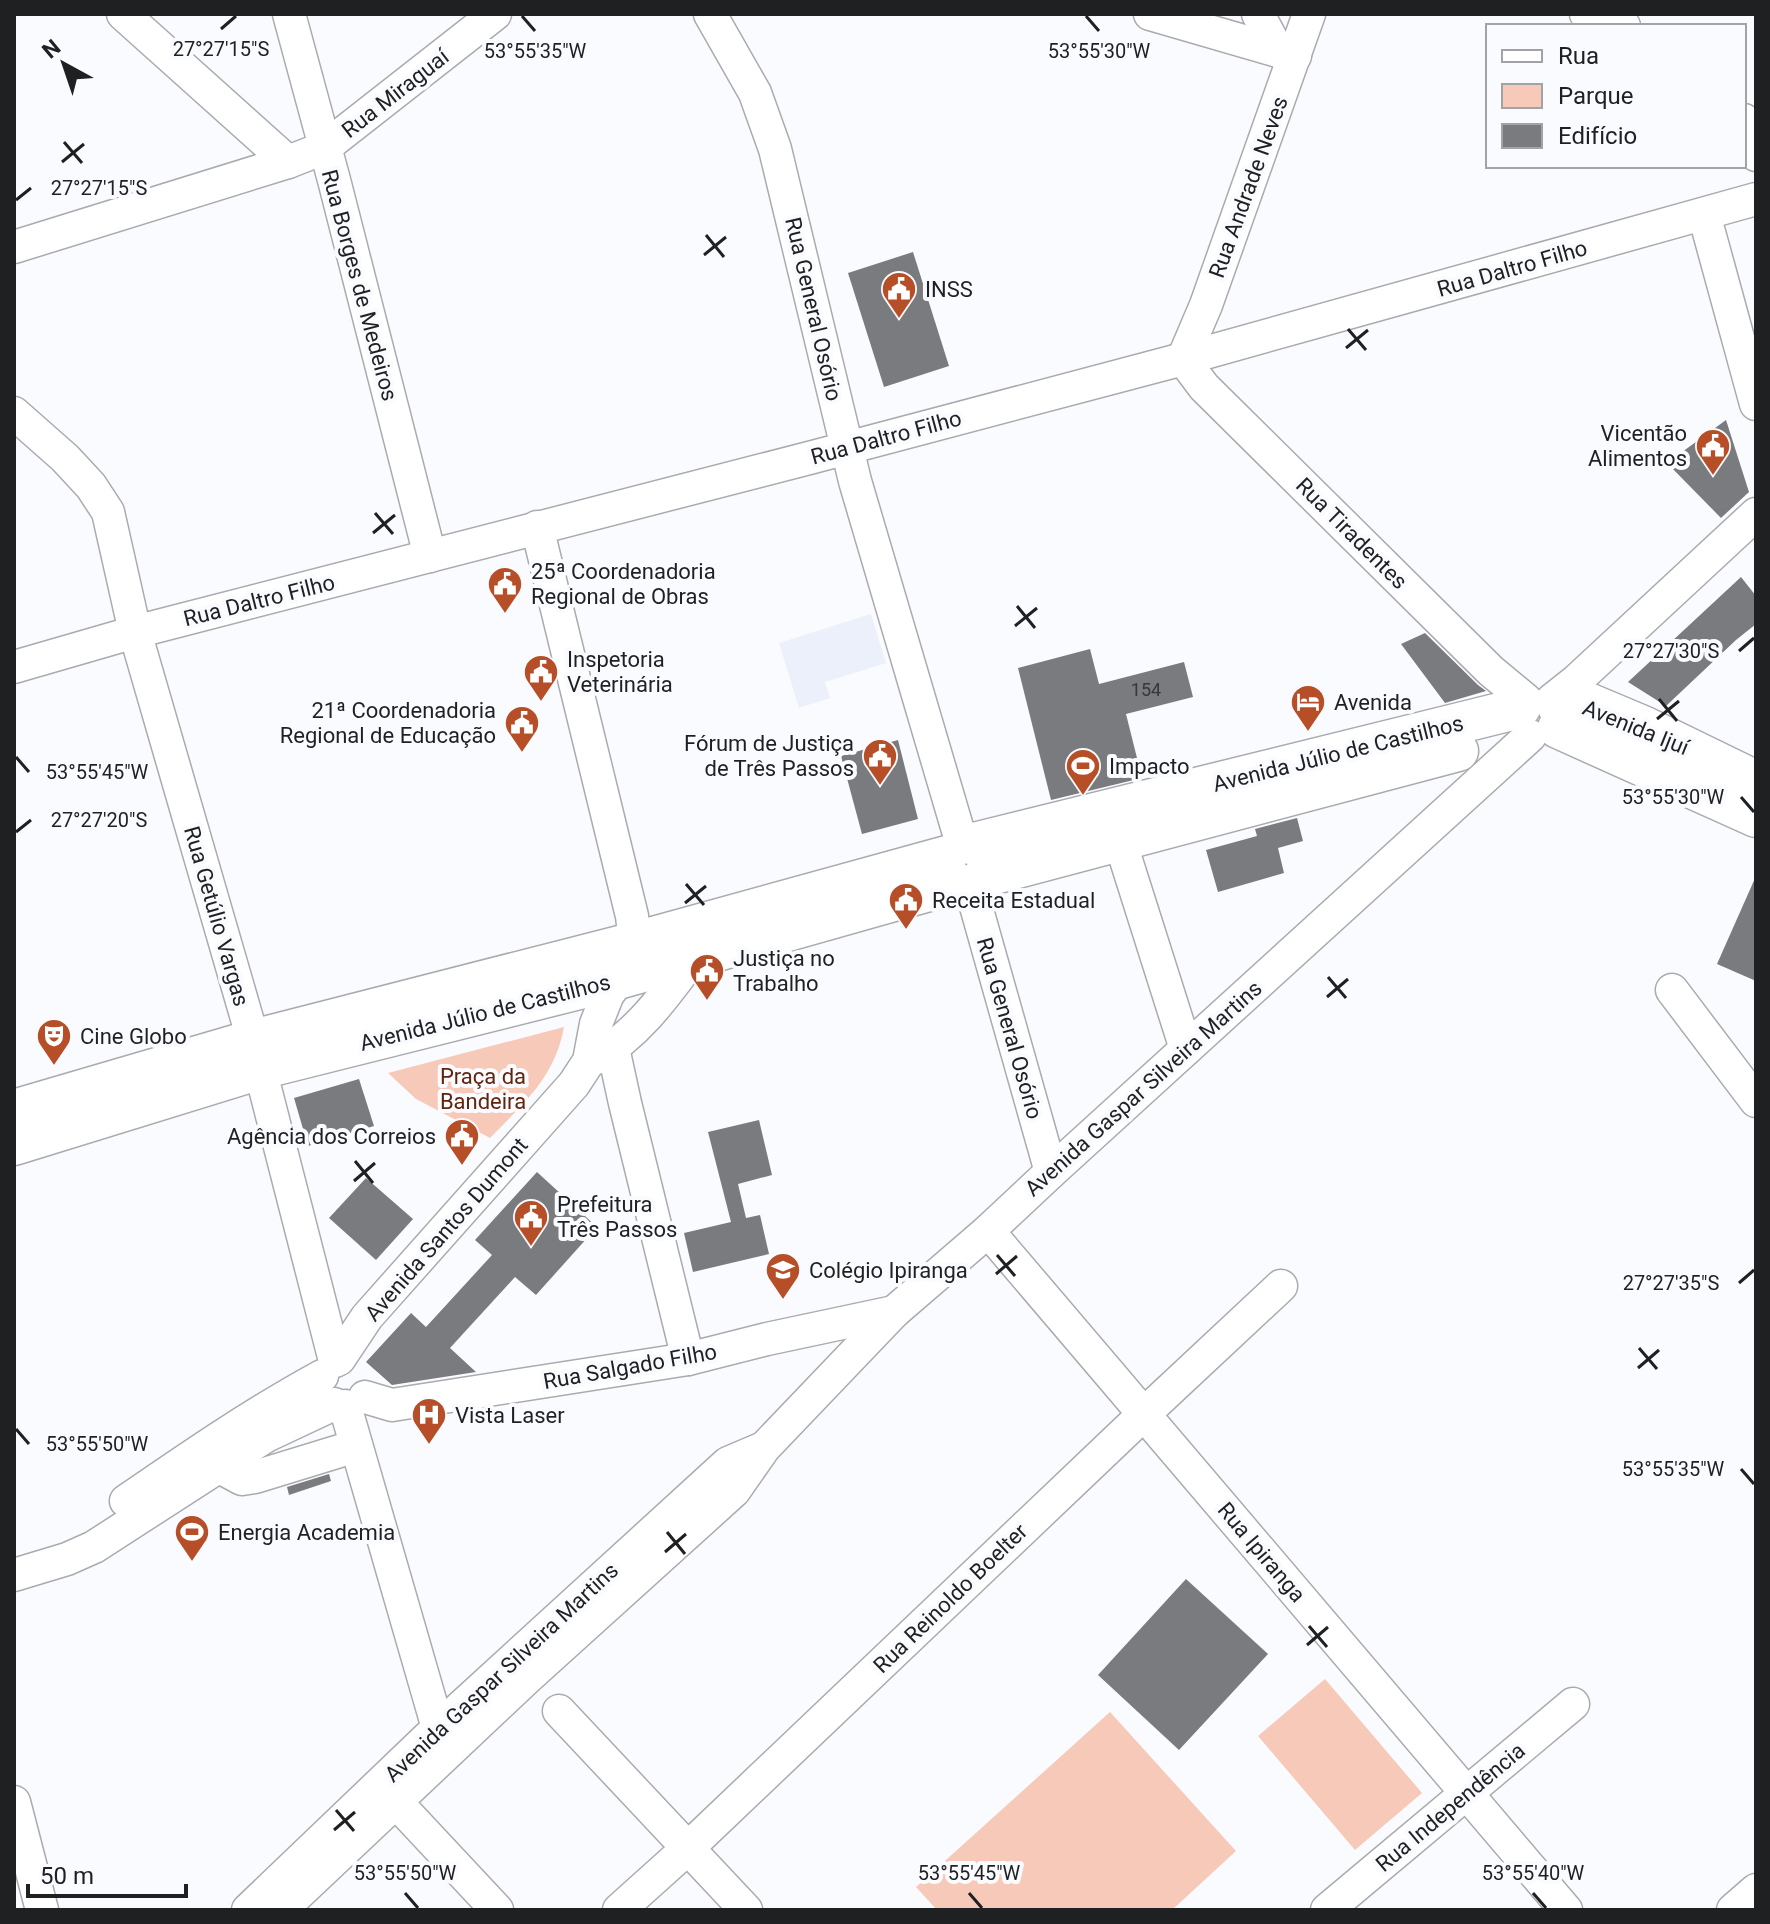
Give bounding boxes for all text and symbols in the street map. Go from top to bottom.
north arrow [24,24,104,104]
legend [1486,24,1746,168]
text: N [37,34,65,64]
text: 27°27'15"S [173,37,269,61]
text: 53°55'35"W [484,39,587,63]
text: 53°55'30"W [1048,39,1151,63]
text: Rua [1558,42,1599,70]
street label: Rua Miraguaí [337,43,455,143]
text: Parque [1558,82,1634,110]
street label: Rua Andrade Neves [1204,93,1293,281]
text: Edifício [1558,122,1637,150]
street label: Rua Borges de Medeiros [317,167,402,404]
text: 27°27'15"S [51,176,147,200]
street label: Rua General Osório [780,215,847,403]
street label: Rua Daltro Filho [1434,235,1590,302]
public building icon: INSS [880,270,918,320]
place label: INSS [925,277,973,302]
street label: Rua Daltro Filho [808,405,964,470]
place label: Vicentão Alimentos [1588,421,1687,471]
public building icon: Vicentão Alimentos [1694,427,1732,477]
street label: Rua Tiradentes [1291,473,1412,594]
place label: 25ª Coordenadoria Regional de Obras [531,559,716,609]
public building icon: 25ª Coordenadoria Regional de Obras [486,565,524,615]
street label: Rua Daltro Filho [181,570,337,631]
text: 27°27'30"S [1623,639,1719,663]
place label: Inspetoria Veterinária [567,647,673,697]
public building icon: Inspetoria Veterinária [522,653,560,703]
house number: 154 [1131,679,1161,700]
hotel icon: Avenida [1289,683,1327,733]
place label: Avenida [1334,690,1412,715]
street label: Avenida Ijuí [1579,695,1694,761]
place label: 21ª Coordenadoria Regional de Educação [280,698,496,748]
public building icon: 21ª Coordenadoria Regional de Educação [503,704,541,754]
street label: Avenida Júlio de Castilhos [1210,710,1466,797]
place label: Fórum de Justiça de Três Passos [684,731,854,781]
public building icon: Fórum de Justiça de Três Passos [861,737,899,787]
sports icon: Impacto [1064,747,1102,797]
place label: Impacto [1109,754,1190,779]
text: 53°55'45"W [46,760,149,784]
text: 53°55'30"W [1622,785,1725,809]
text: 27°27'20"S [51,808,147,832]
street label: Rua Getúlio Vargas [179,823,254,1009]
public building icon: Receita Estadual [887,881,925,931]
place label: Receita Estadual [932,888,1095,913]
street label: Rua General Osório [972,934,1047,1122]
place label: Justiça no Trabalho [733,946,835,996]
public building icon: Justiça no Trabalho [688,952,726,1002]
street label: Avenida Júlio de Castilhos [357,969,613,1056]
street label: Avenida Gaspar Silveira Martins [1020,975,1267,1201]
theatre icon: Cine Globo [35,1017,73,1067]
place label: Cine Globo [80,1024,187,1049]
park label: Praça da Bandeira [440,1064,526,1114]
public building icon: Agência dos Correios [443,1117,481,1167]
place label: Agência dos Correios [227,1124,436,1149]
street label: Avenida Santos Dumont [360,1133,533,1326]
place label: Prefeitura Três Passos [557,1192,677,1242]
public building icon: Prefeitura Três Passos [512,1198,550,1248]
school or university icon: Colégio Ipiranga [764,1251,802,1301]
place label: Colégio Ipiranga [809,1258,968,1283]
text: 27°27'35"S [1623,1271,1719,1295]
street label: Rua Salgado Filho [541,1339,719,1394]
hospital icon: Vista Laser [410,1396,448,1446]
place label: Vista Laser [455,1403,565,1428]
text: 53°55'50"W [46,1432,149,1456]
text: 53°55'35"W [1622,1457,1725,1481]
street label: Rua Ipiranga [1213,1497,1310,1607]
sports icon: Energia Academia [173,1513,211,1563]
street label: Rua Reinoldo Boelter [868,1518,1033,1678]
place label: Energia Academia [218,1520,395,1545]
street label: Avenida Gaspar Silveira Martins [380,1558,623,1787]
street label: Rua Independência [1371,1738,1530,1877]
scale bar [28,1848,186,1898]
text: 53°55'50"W [354,1861,457,1885]
text: 53°55'45"W [918,1861,1021,1885]
text: 53°55'40"W [1482,1861,1585,1885]
text: 50 m [40,1862,94,1890]

